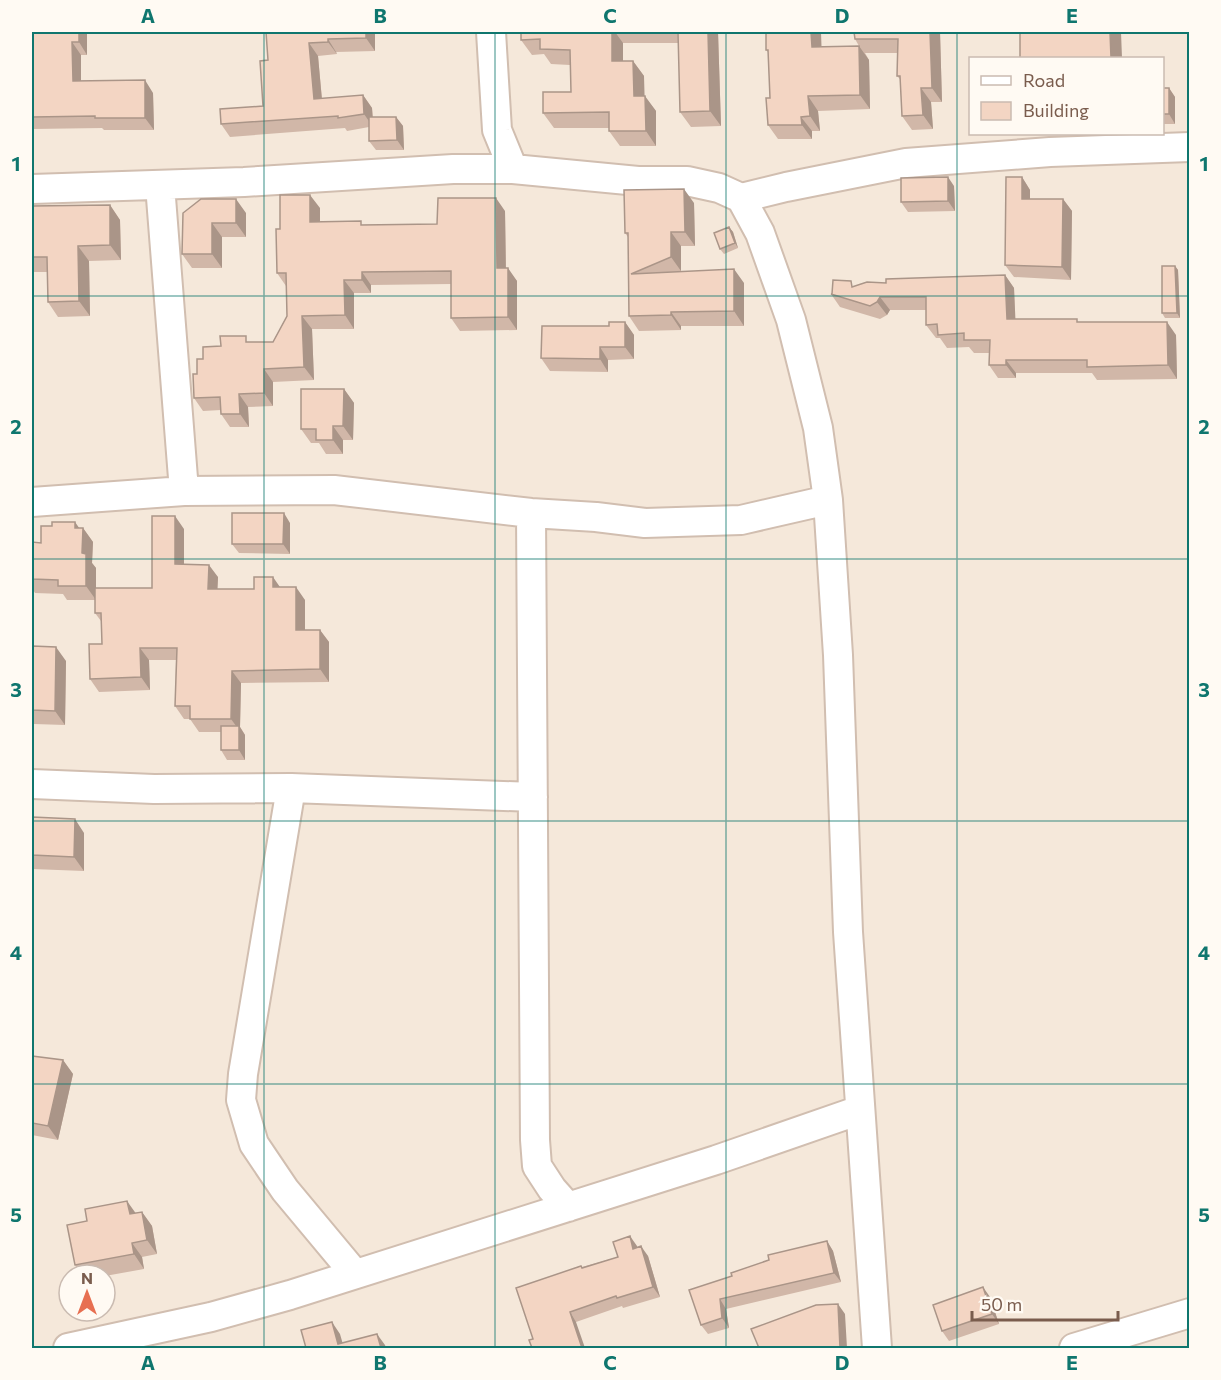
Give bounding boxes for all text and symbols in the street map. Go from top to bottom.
text: A [141,3,155,27]
text: B [373,3,387,27]
text: C [603,3,617,27]
text: D [835,3,849,27]
text: E [1066,3,1078,27]
legend [969,57,1164,135]
text: Road [1023,69,1065,91]
text: Building [1023,99,1089,121]
text: 1 [11,151,21,175]
text: 1 [1199,151,1209,175]
text: 2 [10,414,22,438]
text: 2 [1198,414,1210,438]
text: 3 [10,677,22,701]
text: 3 [1198,677,1210,701]
text: 4 [10,940,22,964]
text: 4 [1198,940,1210,964]
text: 5 [10,1202,22,1226]
text: 5 [1198,1202,1210,1226]
north arrow [57,1263,117,1323]
text: N [81,1268,93,1287]
scale bar [972,1284,1118,1322]
text: 50 m [981,1293,1022,1315]
text: A [141,1350,155,1374]
text: B [373,1350,387,1374]
text: C [603,1350,617,1374]
text: D [835,1350,849,1374]
text: E [1066,1350,1078,1374]

